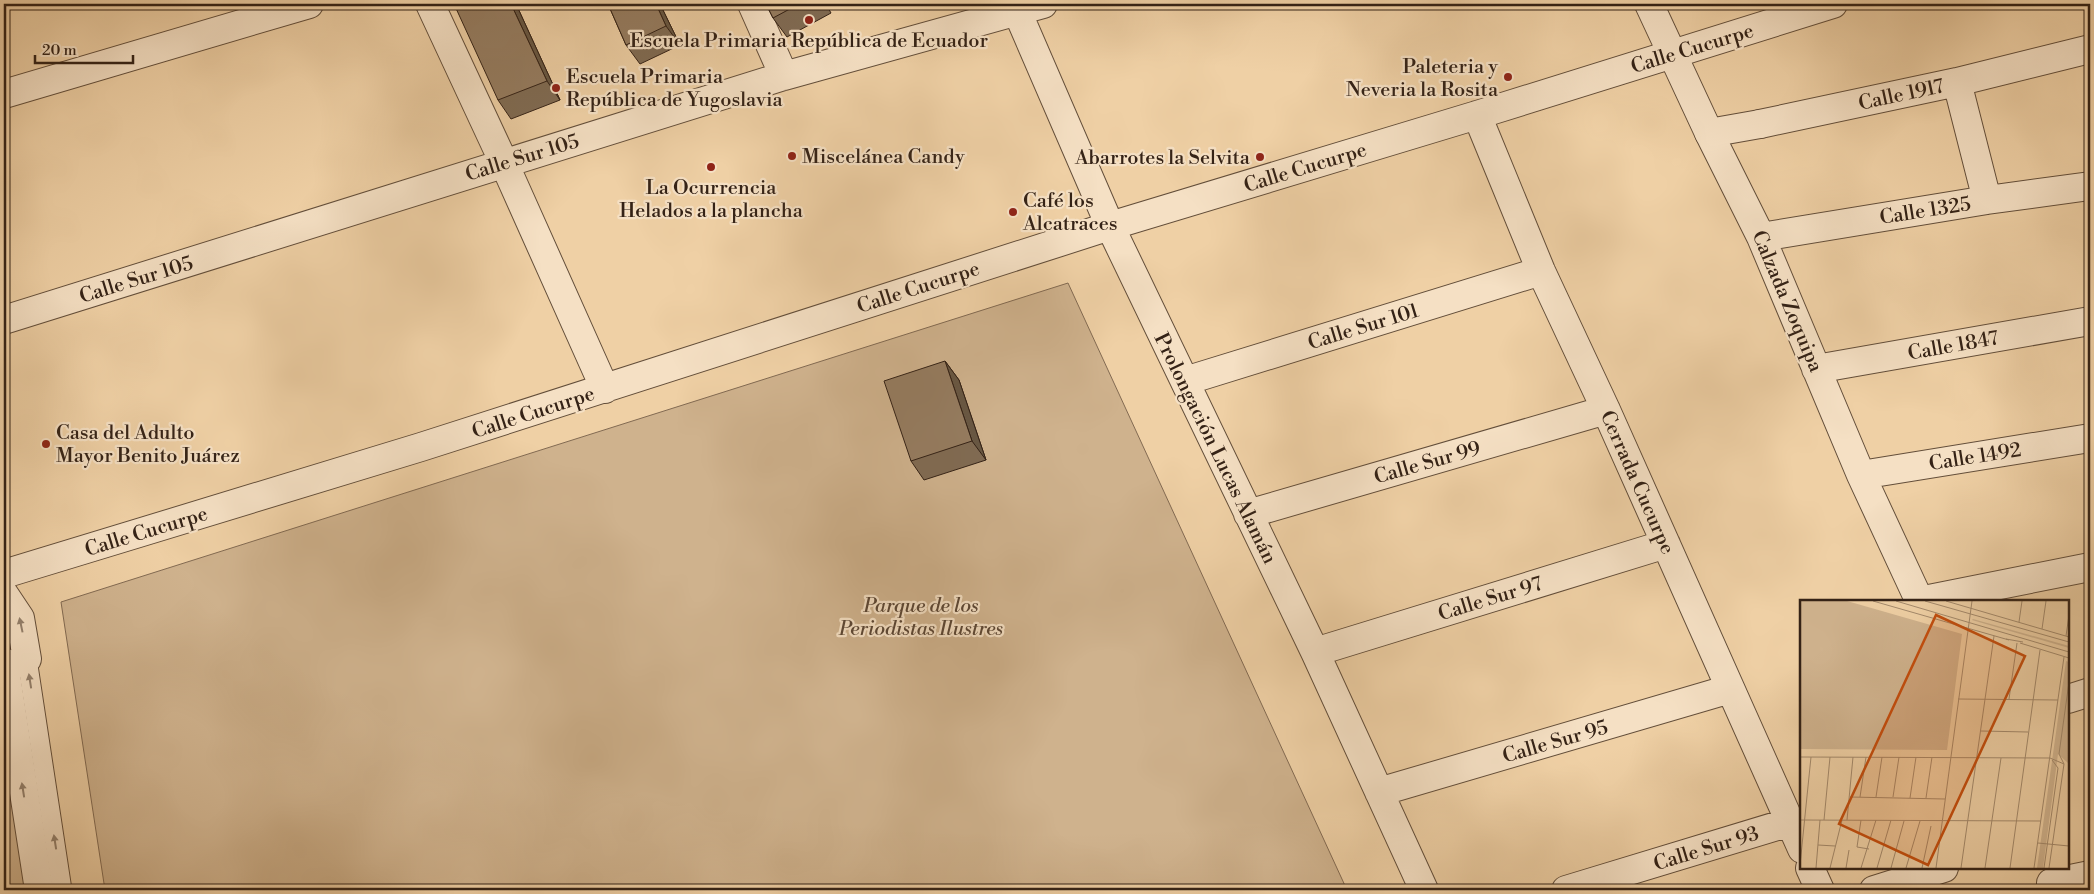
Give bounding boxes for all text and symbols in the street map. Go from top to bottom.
marker: Escuela Primaria República de Ecuador [803,14,815,26]
street label: Calle Cucurpe [1628,19,1757,80]
place label: Escuela Primaria República de Ecuador [630,29,989,54]
scale bar [35,32,132,64]
text: 20 m [42,41,77,60]
place label: Paleteria y Neveria la Rosita [1346,55,1499,103]
place label: Escuela Primaria República de Yugoslavia [566,65,784,113]
marker: Paleteria y Neveria la Rosita [1502,71,1514,83]
street label: Calle 1917 [1856,74,1946,117]
marker: Escuela Primaria República de Yugoslavia [550,82,562,94]
street label: Calle Sur 105 [462,129,582,188]
street label: Calle Cucurpe [1241,138,1370,199]
place label: Miscelánea Candy [802,145,965,170]
place label: Abarrotes la Selvita [1074,146,1251,171]
marker: Miscelánea Candy [786,150,798,162]
marker: Abarrotes la Selvita [1254,151,1266,163]
marker: La Ocurrencia Helados a la plancha [705,161,717,173]
place label: La Ocurrencia Helados a la plancha [619,176,804,224]
place label: Café los Alcatraces [1022,189,1118,237]
street label: Calle 1325 [1878,192,1973,231]
marker: Café los Alcatraces [1007,206,1019,218]
street label: Calzada Zoquipa [1746,227,1828,377]
street label: Calle Sur 105 [76,251,196,310]
street label: Calle Cucurpe [854,257,983,320]
street label: Calle Sur 101 [1305,299,1422,356]
street label: Calle 1847 [1906,326,2001,367]
street label: Prolongación Lucas Alamán [1148,329,1282,568]
street label: Calle Cucurpe [469,382,598,445]
street label: Cerrada Cucurpe [1594,407,1680,558]
place label: Casa del Adulto Mayor Benito Juárez [56,421,240,469]
street label: Calle Sur 99 [1371,436,1484,491]
marker: Casa del Adulto Mayor Benito Juárez [40,438,52,450]
street label: Calle 1492 [1927,438,2023,477]
street label: Calle Cucurpe [82,502,211,563]
street label: Calle Sur 97 [1435,572,1546,627]
park label: Parque de los Periodistas Ilustres [838,594,1004,642]
inset map [1800,600,2069,869]
one-way arrow [17,617,25,632]
one-way arrow [26,673,34,689]
street label: Calle Sur 95 [1500,715,1611,769]
one-way arrow [19,782,27,798]
street label: Calle Sur 93 [1651,822,1762,877]
one-way arrow [50,834,58,850]

